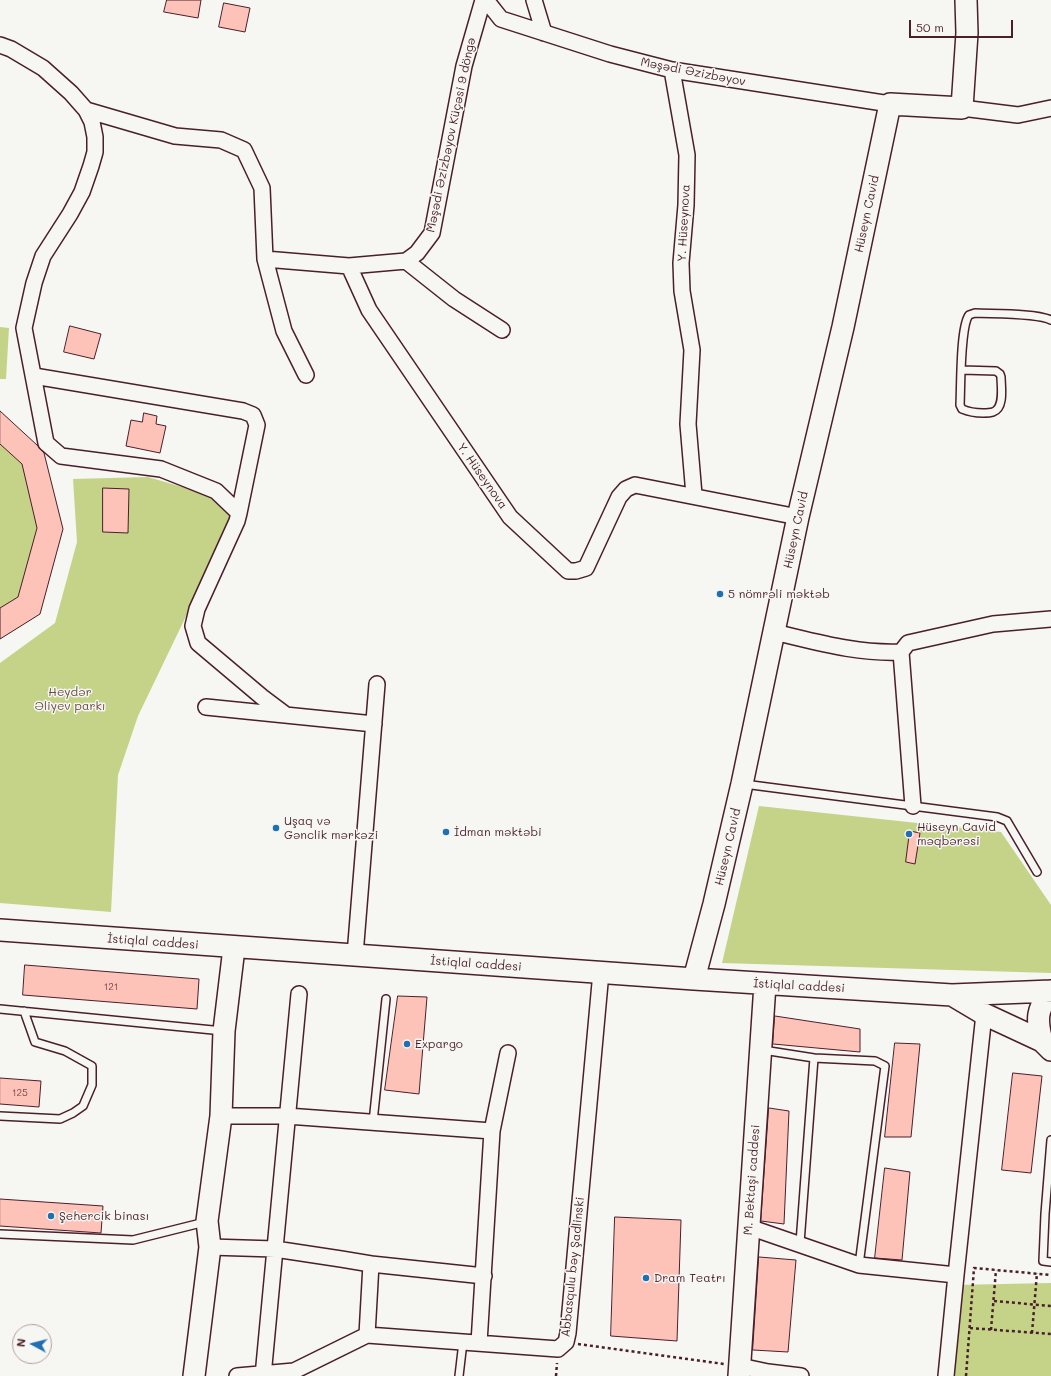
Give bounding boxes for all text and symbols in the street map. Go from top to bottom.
scale bar [911,12,1015,38]
text: 50 m [916,19,944,35]
street label: Məşədi Əzizbəyov Küçəsi 9 döngə [423,36,479,234]
street label: Məşədi Əzizbəyov [639,55,747,89]
street label: Hüseyn Cavid [852,174,882,254]
street label: Y. Hüseynova [675,184,693,262]
street label: Y. Hüseynova [454,440,510,512]
street label: Hüseyn Cavid [781,490,811,570]
place label: 5 nömrəli məktəb [728,587,830,601]
marker: 5 nömrəli məktəb [715,589,725,599]
park label: Heydər Əliyev parkı [34,685,106,713]
street label: Hüseyn Cavid [712,807,744,887]
place label: Uşaq və Gənclik mərkəzi [284,814,378,842]
place label: Hüseyn Cavid məqbərəsi [917,820,996,848]
marker: Uşaq və Gənclik mərkəzi [271,823,281,833]
place label: İdman məktəbi [454,825,542,839]
marker: İdman məktəbi [441,827,451,837]
marker: Hüseyn Cavid məqbərəsi [904,829,914,839]
street label: İstiqlal caddesi [107,932,199,952]
street label: İstiqlal caddesi [430,954,522,974]
street label: İstiqlal caddesi [753,976,845,996]
house number: 121 [104,981,118,993]
place label: Expargo [415,1037,463,1051]
marker: Expargo [402,1039,412,1049]
house number: 125 [12,1087,28,1099]
street label: M. Bektaşi caddesi [741,1124,763,1236]
street label: Abbasqulu bəy Şadlinski [558,1196,588,1338]
place label: Şehercik binası [59,1209,149,1223]
marker: Şehercik binası [46,1211,56,1221]
place label: Dram Teatrı [654,1271,726,1285]
marker: Dram Teatrı [641,1273,651,1283]
north arrow [12,1324,52,1364]
text: N [13,1338,29,1348]

